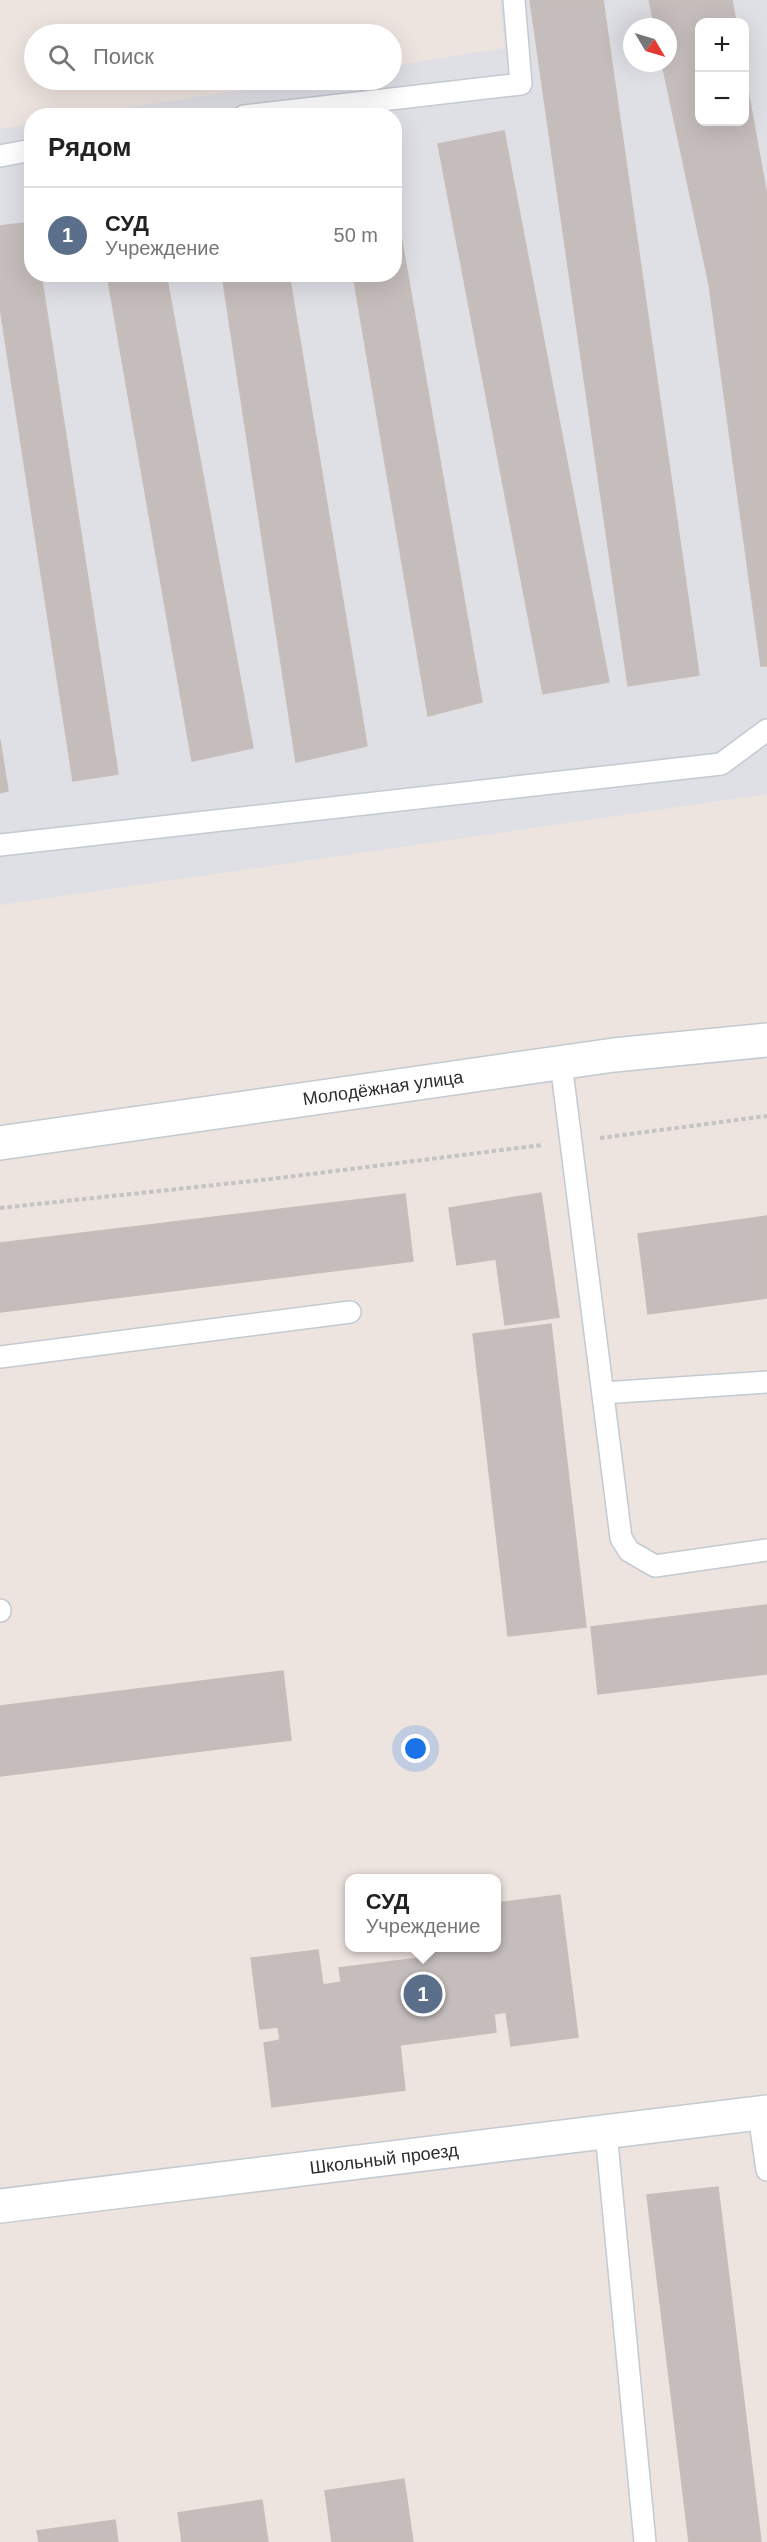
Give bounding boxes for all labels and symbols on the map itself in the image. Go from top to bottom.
north arrow [623,18,677,72]
street label: Молодёжная улица [301,1067,466,1109]
your location [401,1734,430,1763]
pin: 1 [404,1972,442,2016]
street label: Школьный проезд [308,2140,460,2178]

